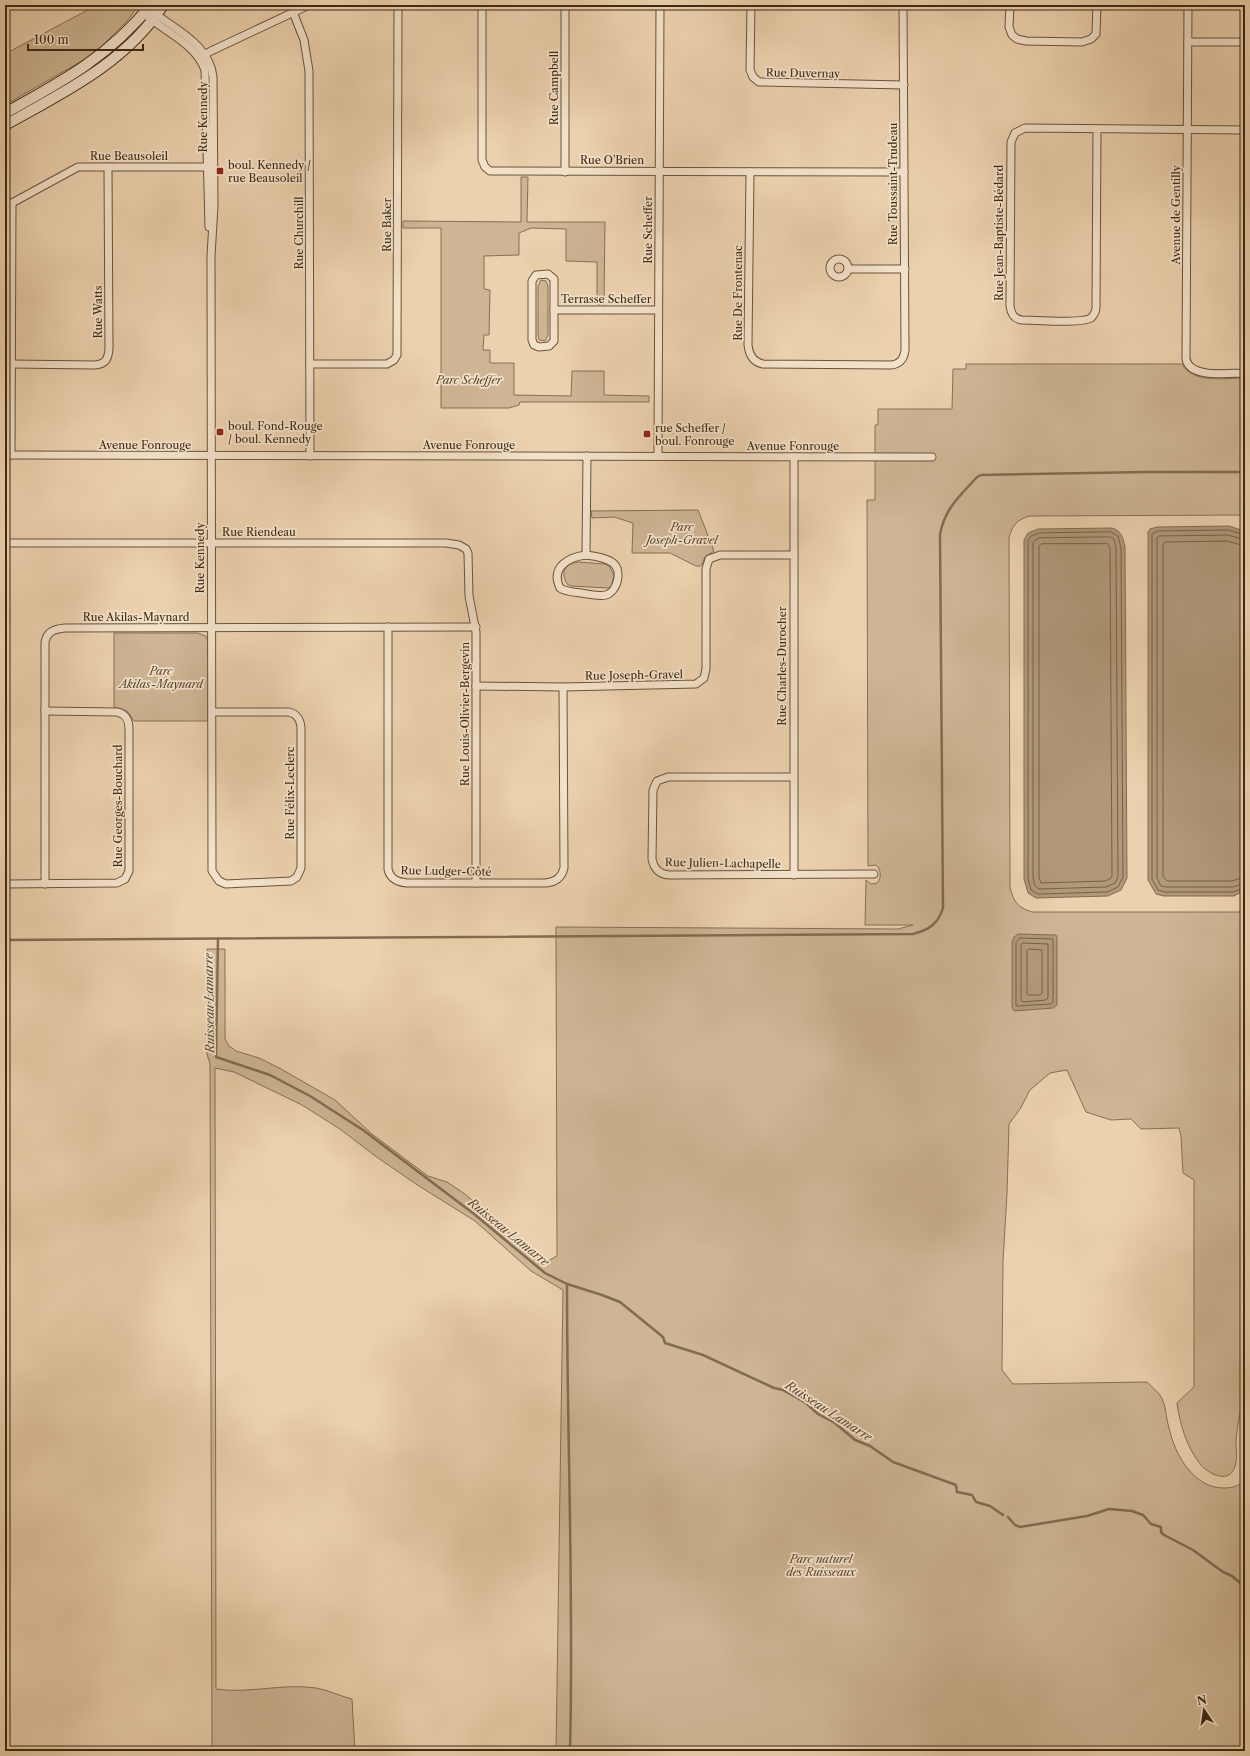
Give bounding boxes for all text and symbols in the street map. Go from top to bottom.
scale bar [28,26,143,52]
text: 100 m [34,32,69,47]
street label: Rue Campbell [547,50,561,125]
street label: Rue Duvernay [766,65,841,81]
street label: Rue Kennedy [196,81,210,153]
street label: Rue Toussaint-Trudeau [886,123,900,245]
street label: Rue Beausoleil [90,149,169,163]
street label: Rue O'Brien [580,153,644,167]
place label: boul. Kennedy / rue Beausoleil [228,158,311,185]
street label: Avenue de Gentilly [1169,164,1183,266]
street label: Rue Jean-Baptiste-Bédard [992,165,1006,301]
marker: boul. Kennedy / rue Beausoleil [215,166,225,176]
street label: Rue Churchill [292,196,306,270]
street label: Rue Scheffer [641,196,655,264]
street label: Rue Baker [380,198,394,252]
street label: Rue De Frontenac [731,245,745,341]
street label: Rue Watts [91,285,105,338]
street label: Terrasse Scheffer [561,292,652,306]
park label: Parc Scheffer [435,373,503,387]
place label: boul. Fond-Rouge / boul. Kennedy [228,419,323,446]
place label: rue Scheffer / boul. Fonrouge [655,421,734,448]
marker: boul. Fond-Rouge / boul. Kennedy [215,427,225,437]
marker: rue Scheffer / boul. Fonrouge [642,429,652,439]
street label: Avenue Fonrouge [98,438,191,452]
street label: Avenue Fonrouge [422,438,515,452]
street label: Avenue Fonrouge [746,439,839,453]
park label: Parc Joseph-Gravel [643,520,719,547]
street label: Rue Kennedy [193,522,207,594]
street label: Rue Riendeau [222,525,296,539]
street label: Rue Charles-Durocher [775,606,789,726]
street label: Rue Akilas-Maynard [83,610,190,624]
street label: Rue Louis-Olivier-Bergevin [458,642,472,786]
park label: Parc Akilas-Maynard [117,664,204,691]
street label: Rue Joseph-Gravel [585,667,684,683]
street label: Rue Georges-Bouchard [111,744,125,867]
street label: Rue Félix-Leclerc [283,746,297,840]
street label: Rue Julien-Lachapelle [665,855,781,871]
street label: Rue Ludger-Côté [400,863,492,879]
water label: Ruisseau Lamarre [201,952,217,1054]
water label: Ruisseau Lamarre [465,1194,554,1270]
water label: Ruisseau Lamarre [782,1377,876,1445]
park label: Parc naturel des Ruisseaux [786,1552,856,1579]
north arrow [1184,1690,1224,1730]
text: N [1196,1692,1208,1708]

